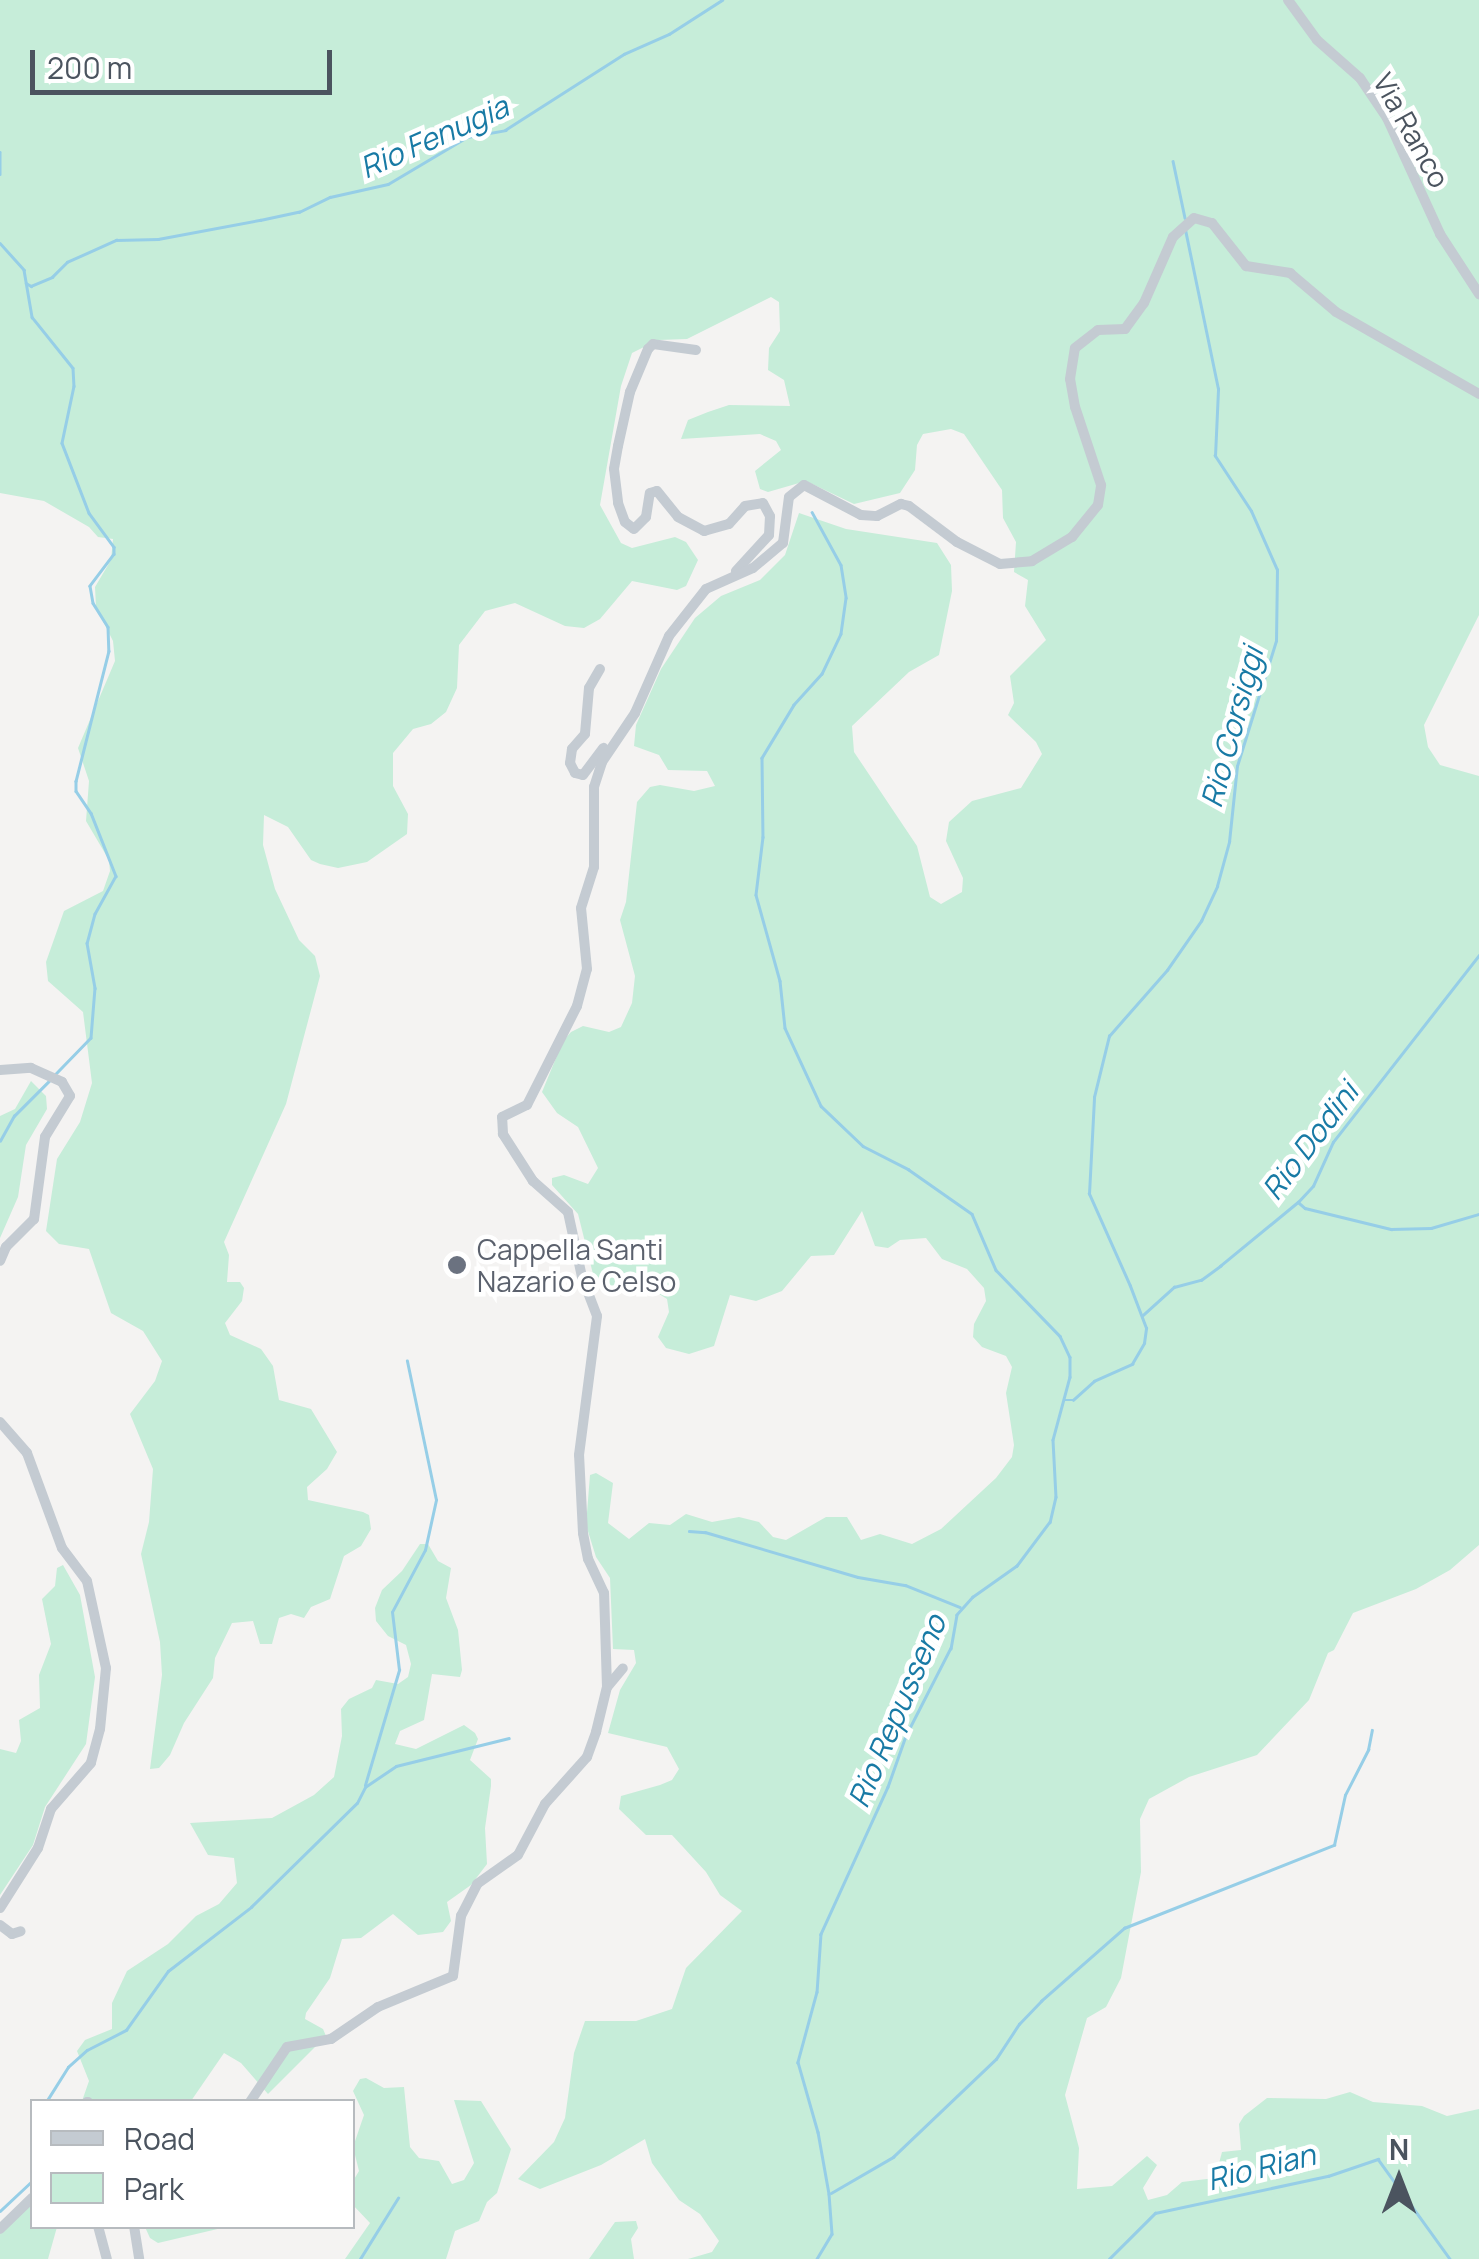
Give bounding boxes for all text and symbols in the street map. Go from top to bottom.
scale bar [35,30,338,92]
text: 200 m [47,47,132,88]
street label: Via Ranco [1367,67,1457,193]
water label: Rio Fenugia [354,88,514,186]
water label: Rio Corsiggi [1193,643,1271,811]
water label: Rio Dodini [1254,1075,1366,1207]
place label: Cappella Santi Nazario e Celso [477,1232,676,1298]
marker: Cappella Santi Nazario e Celso [446,1254,468,1276]
water label: Rio Repusseno [840,1609,954,1813]
legend [30,2099,355,2229]
text: Road [124,2118,195,2159]
north arrow [1349,2129,1449,2229]
text: N [1389,2130,1409,2168]
water label: Rio Rian [1203,2136,1319,2198]
text: Park [124,2168,184,2209]

